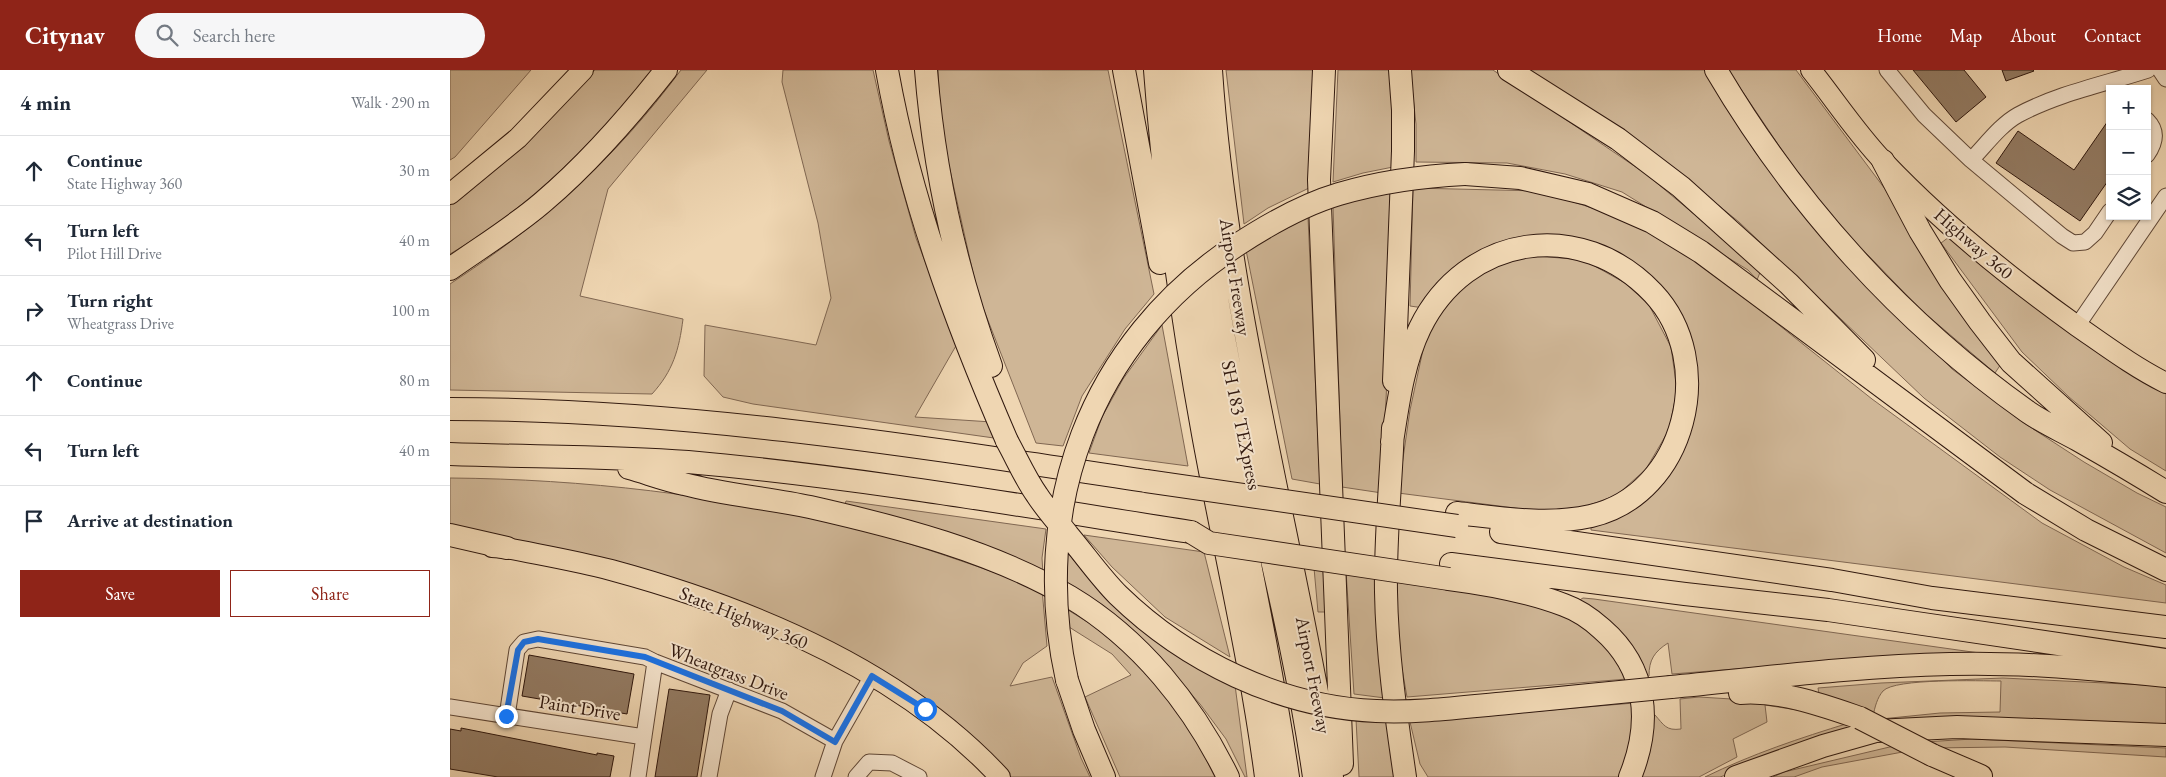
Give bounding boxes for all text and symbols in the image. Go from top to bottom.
search box [135,13,485,58]
text: Citynav [25,20,105,51]
icon: search [153,21,181,49]
text: Search here [193,23,275,48]
text: Home [1877,24,1922,47]
text: Map [1950,24,1982,47]
text: About [2010,24,2056,47]
text: Contact [2084,24,2141,47]
map controls [2106,85,2151,220]
button: + [2106,85,2151,130]
text: 4 min [20,89,71,116]
text: Walk · 290 m [351,92,430,113]
button: − [2106,130,2151,175]
text: Continue [67,148,142,173]
icon: ahead [20,157,48,185]
text: 30 m [399,160,430,181]
text: State Highway 360 [67,173,182,194]
button: layers [2106,175,2151,220]
street label: Highway 360 [1929,202,2019,285]
street label: Airport Freeway [1214,216,1257,338]
text: Turn left [67,218,139,243]
icon: left [20,227,48,255]
text: 40 m [399,230,430,251]
text: Pilot Hill Drive [67,243,162,264]
text: Turn right [67,288,153,313]
icon: right [20,297,48,325]
text: 100 m [391,300,430,321]
text: Wheatgrass Drive [67,313,174,334]
street label: SH 183 TEXpress [1216,358,1267,492]
icon: ahead [20,367,48,395]
text: Continue [67,368,142,393]
text: 80 m [399,370,430,391]
icon: left [20,437,48,465]
text: Turn left [67,438,139,463]
text: 40 m [399,440,430,461]
icon: arrive [20,507,48,535]
text: Arrive at destination [67,508,233,533]
button: Save [20,570,220,617]
button: Share [230,570,430,617]
street label: State Highway 360 [676,580,812,655]
street label: Airport Freeway [1290,613,1337,736]
street label: Wheatgrass Drive [665,637,793,706]
street label: Paint Drive [537,689,622,726]
route start [914,698,937,721]
route end [495,705,518,728]

